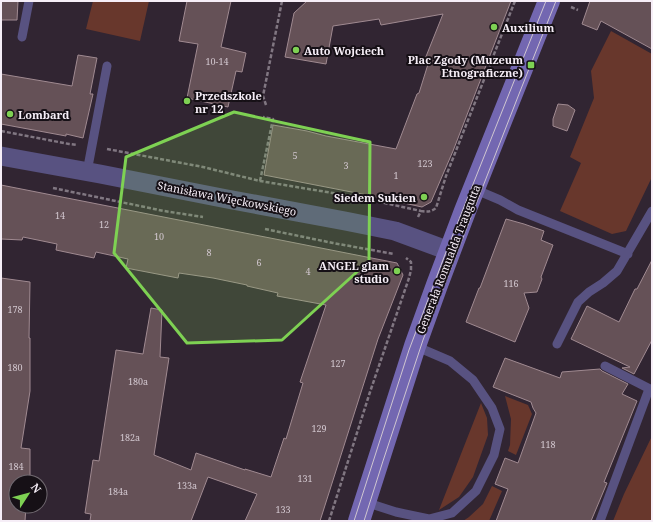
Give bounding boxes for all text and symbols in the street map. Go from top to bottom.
place label: Auxilium [502,20,554,35]
marker: Auxilium [489,22,499,32]
place label: Auto Wojciech [304,43,385,58]
marker: Auto Wojciech [291,45,301,55]
place label: Plac Zgody (Muzeum Etnograficzne) [408,52,523,80]
house number: 10-14 [206,55,228,68]
marker: Plac Zgody (Muzeum Etnograficzne) [526,60,536,70]
place label: Przedszkole nr 12 [195,88,262,116]
marker: Przedszkole nr 12 [182,96,192,106]
place label: Lombard [18,107,69,122]
marker: Lombard [5,109,15,119]
house number: 5 [292,149,298,162]
house number: 123 [417,157,433,170]
house number: 3 [343,159,349,172]
house number: 1 [393,169,399,182]
street label: Stanisława Więckowskiego [156,177,298,219]
street label: Generała Romualda Traugutta [413,182,483,336]
place label: Siedem Sukien [334,190,417,205]
marker: Siedem Sukien [419,192,429,202]
house number: 14 [55,209,65,222]
house number: 12 [99,218,109,231]
house number: 10 [154,230,164,243]
house number: 8 [206,246,212,259]
house number: 6 [256,256,262,269]
place label: ANGEL glam studio [319,258,389,286]
house number: 4 [305,265,311,278]
marker: ANGEL glam studio [392,266,402,276]
house number: 116 [503,277,519,290]
house number: 178 [7,303,23,316]
house number: 127 [330,357,346,370]
house number: 180 [7,361,23,374]
house number: 180a [128,375,148,388]
house number: 129 [311,422,327,435]
house number: 182a [120,431,140,444]
house number: 118 [540,438,556,451]
house number: 184 [8,460,24,473]
house number: 131 [297,472,313,485]
north arrow [8,474,48,514]
house number: 133a [177,479,197,492]
text: N [28,480,45,496]
house number: 184a [108,485,128,498]
house number: 133 [275,503,291,516]

